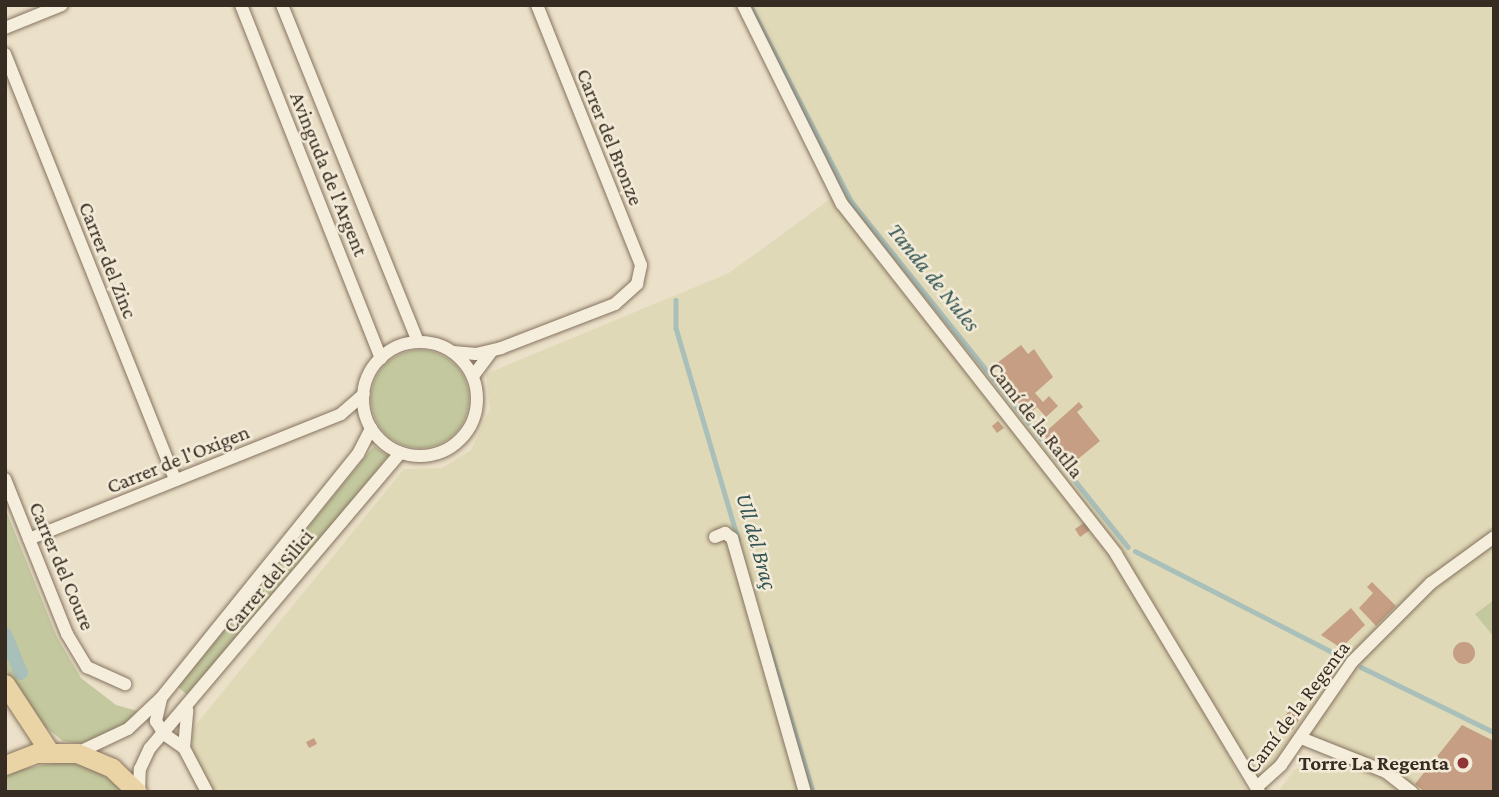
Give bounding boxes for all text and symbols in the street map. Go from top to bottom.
street label: Carrer del Bronze [571,65,649,209]
street label: Avinguda de l'Argent [285,88,373,260]
street label: Carrer del Zinc [73,198,143,322]
water label: Tanda de Nules [882,217,986,337]
street label: Camí de la Ratlla [983,357,1089,483]
street label: Carrer de l'Oxigen [103,419,253,499]
water label: Ull del Braç [730,490,784,592]
street label: Carrer del Coure [24,498,100,634]
street label: Carrer del Silici [217,524,319,638]
street label: Camí de la Regenta [1239,636,1355,778]
place label: Torre La Regenta [1298,750,1449,776]
marker: Torre La Regenta [1455,755,1471,771]

